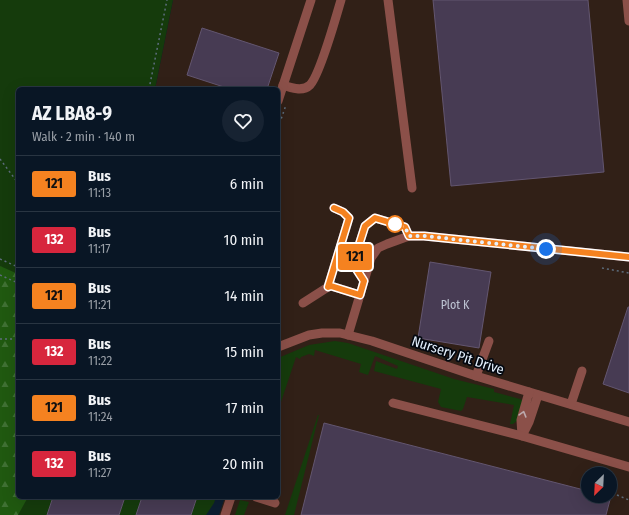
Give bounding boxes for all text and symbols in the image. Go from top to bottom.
button: heart [222,100,264,142]
text: AZ LBA8-9 [32,102,112,125]
text: Walk · 2 min · 140 m [32,129,135,144]
text: Bus [88,167,111,185]
text: 121 [45,175,63,192]
text: 6 min [230,175,264,193]
text: 11:13 [88,185,111,200]
unlabelled marker [386,215,404,233]
text: Bus [88,223,111,241]
text: 132 [45,231,63,248]
text: 10 min [224,231,264,249]
your location [536,239,556,259]
text: 11:17 [88,241,111,256]
line badge: 121 [332,244,378,270]
text: 121 [346,248,364,265]
text: Bus [88,279,111,297]
text: 121 [45,287,63,304]
text: 14 min [224,287,264,305]
text: 11:21 [88,297,111,312]
house number: Plot K [441,298,470,312]
street label: Nursery Pit Drive [409,333,506,378]
text: Bus [88,335,111,353]
text: 132 [45,343,63,360]
text: 15 min [225,343,264,361]
text: 11:22 [88,353,112,368]
text: Bus [88,391,111,409]
text: 121 [45,399,63,416]
text: 17 min [225,399,264,417]
text: 11:24 [88,409,112,424]
one-way arrow [518,410,527,417]
text: Bus [88,447,111,465]
text: 132 [45,455,63,472]
text: 20 min [223,455,264,473]
text: 11:27 [88,465,112,480]
north arrow [581,467,617,503]
map controls [581,467,617,503]

